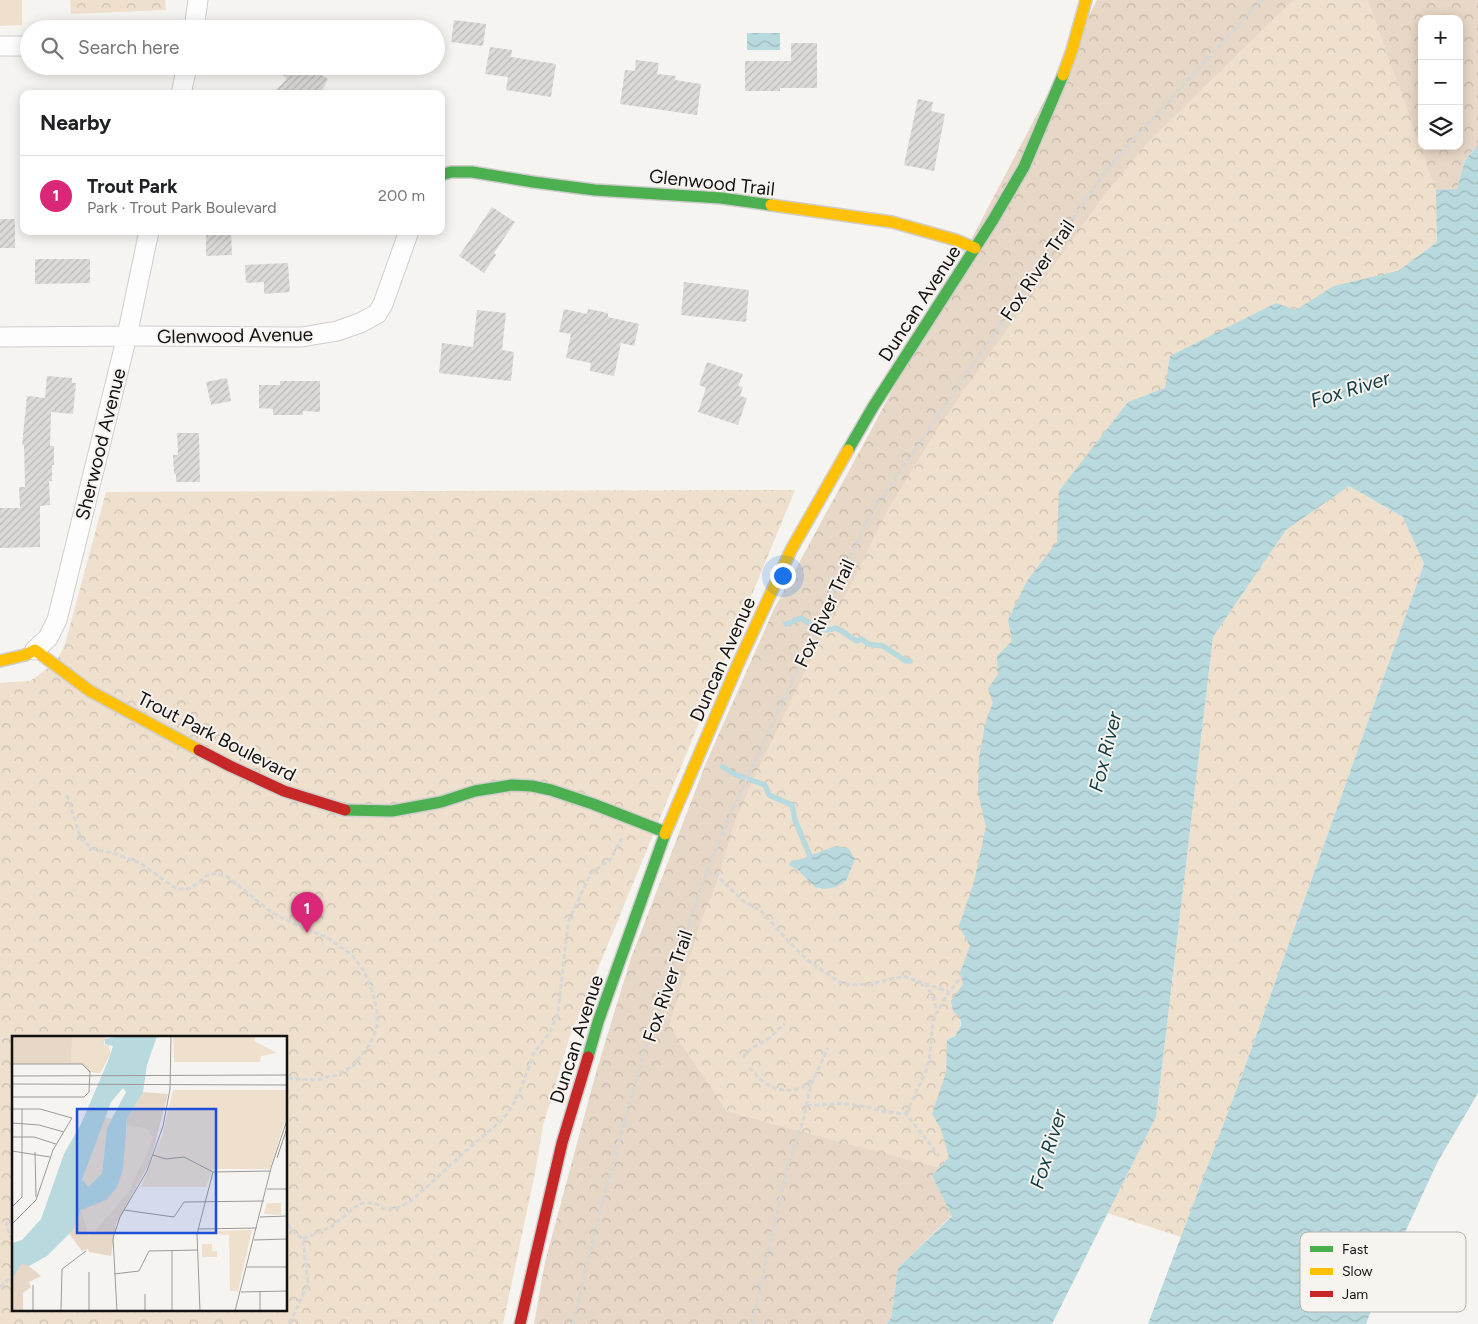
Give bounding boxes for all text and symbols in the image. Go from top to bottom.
map controls [1418,15,1463,150]
button: + [1418,15,1463,60]
search box [20,20,445,75]
icon: search [38,34,66,62]
text: Search here [78,36,180,59]
button: − [1418,60,1463,105]
button: layers [1418,105,1463,150]
text: Nearby [40,110,111,135]
street label: Glenwood Trail [648,164,776,201]
text: Trout Park [87,175,177,198]
text: 1 [53,186,59,205]
text: 200 m [378,186,425,205]
text: Park · Trout Park Boulevard [87,198,277,217]
street label: Fox River Trail [995,216,1080,325]
street label: Duncan Avenue [873,241,965,366]
street label: Glenwood Avenue [157,323,313,348]
water label: Fox River [1307,365,1394,412]
street label: Sherwood Avenue [70,366,130,523]
street label: Fox River Trail [789,556,860,671]
your location [770,563,796,589]
street label: Duncan Avenue [685,593,760,725]
street label: Trout Park Boulevard [134,687,300,786]
water label: Fox River [1083,708,1127,795]
pin: 1 [291,892,323,933]
street label: Fox River Trail [638,927,697,1045]
street label: Duncan Avenue [545,972,608,1106]
inset map [12,1036,288,1312]
water label: Fox River [1025,1105,1072,1192]
legend [1300,1232,1466,1312]
text: Fast [1342,1241,1368,1258]
text: Slow [1342,1263,1373,1280]
text: Jam [1342,1286,1368,1303]

